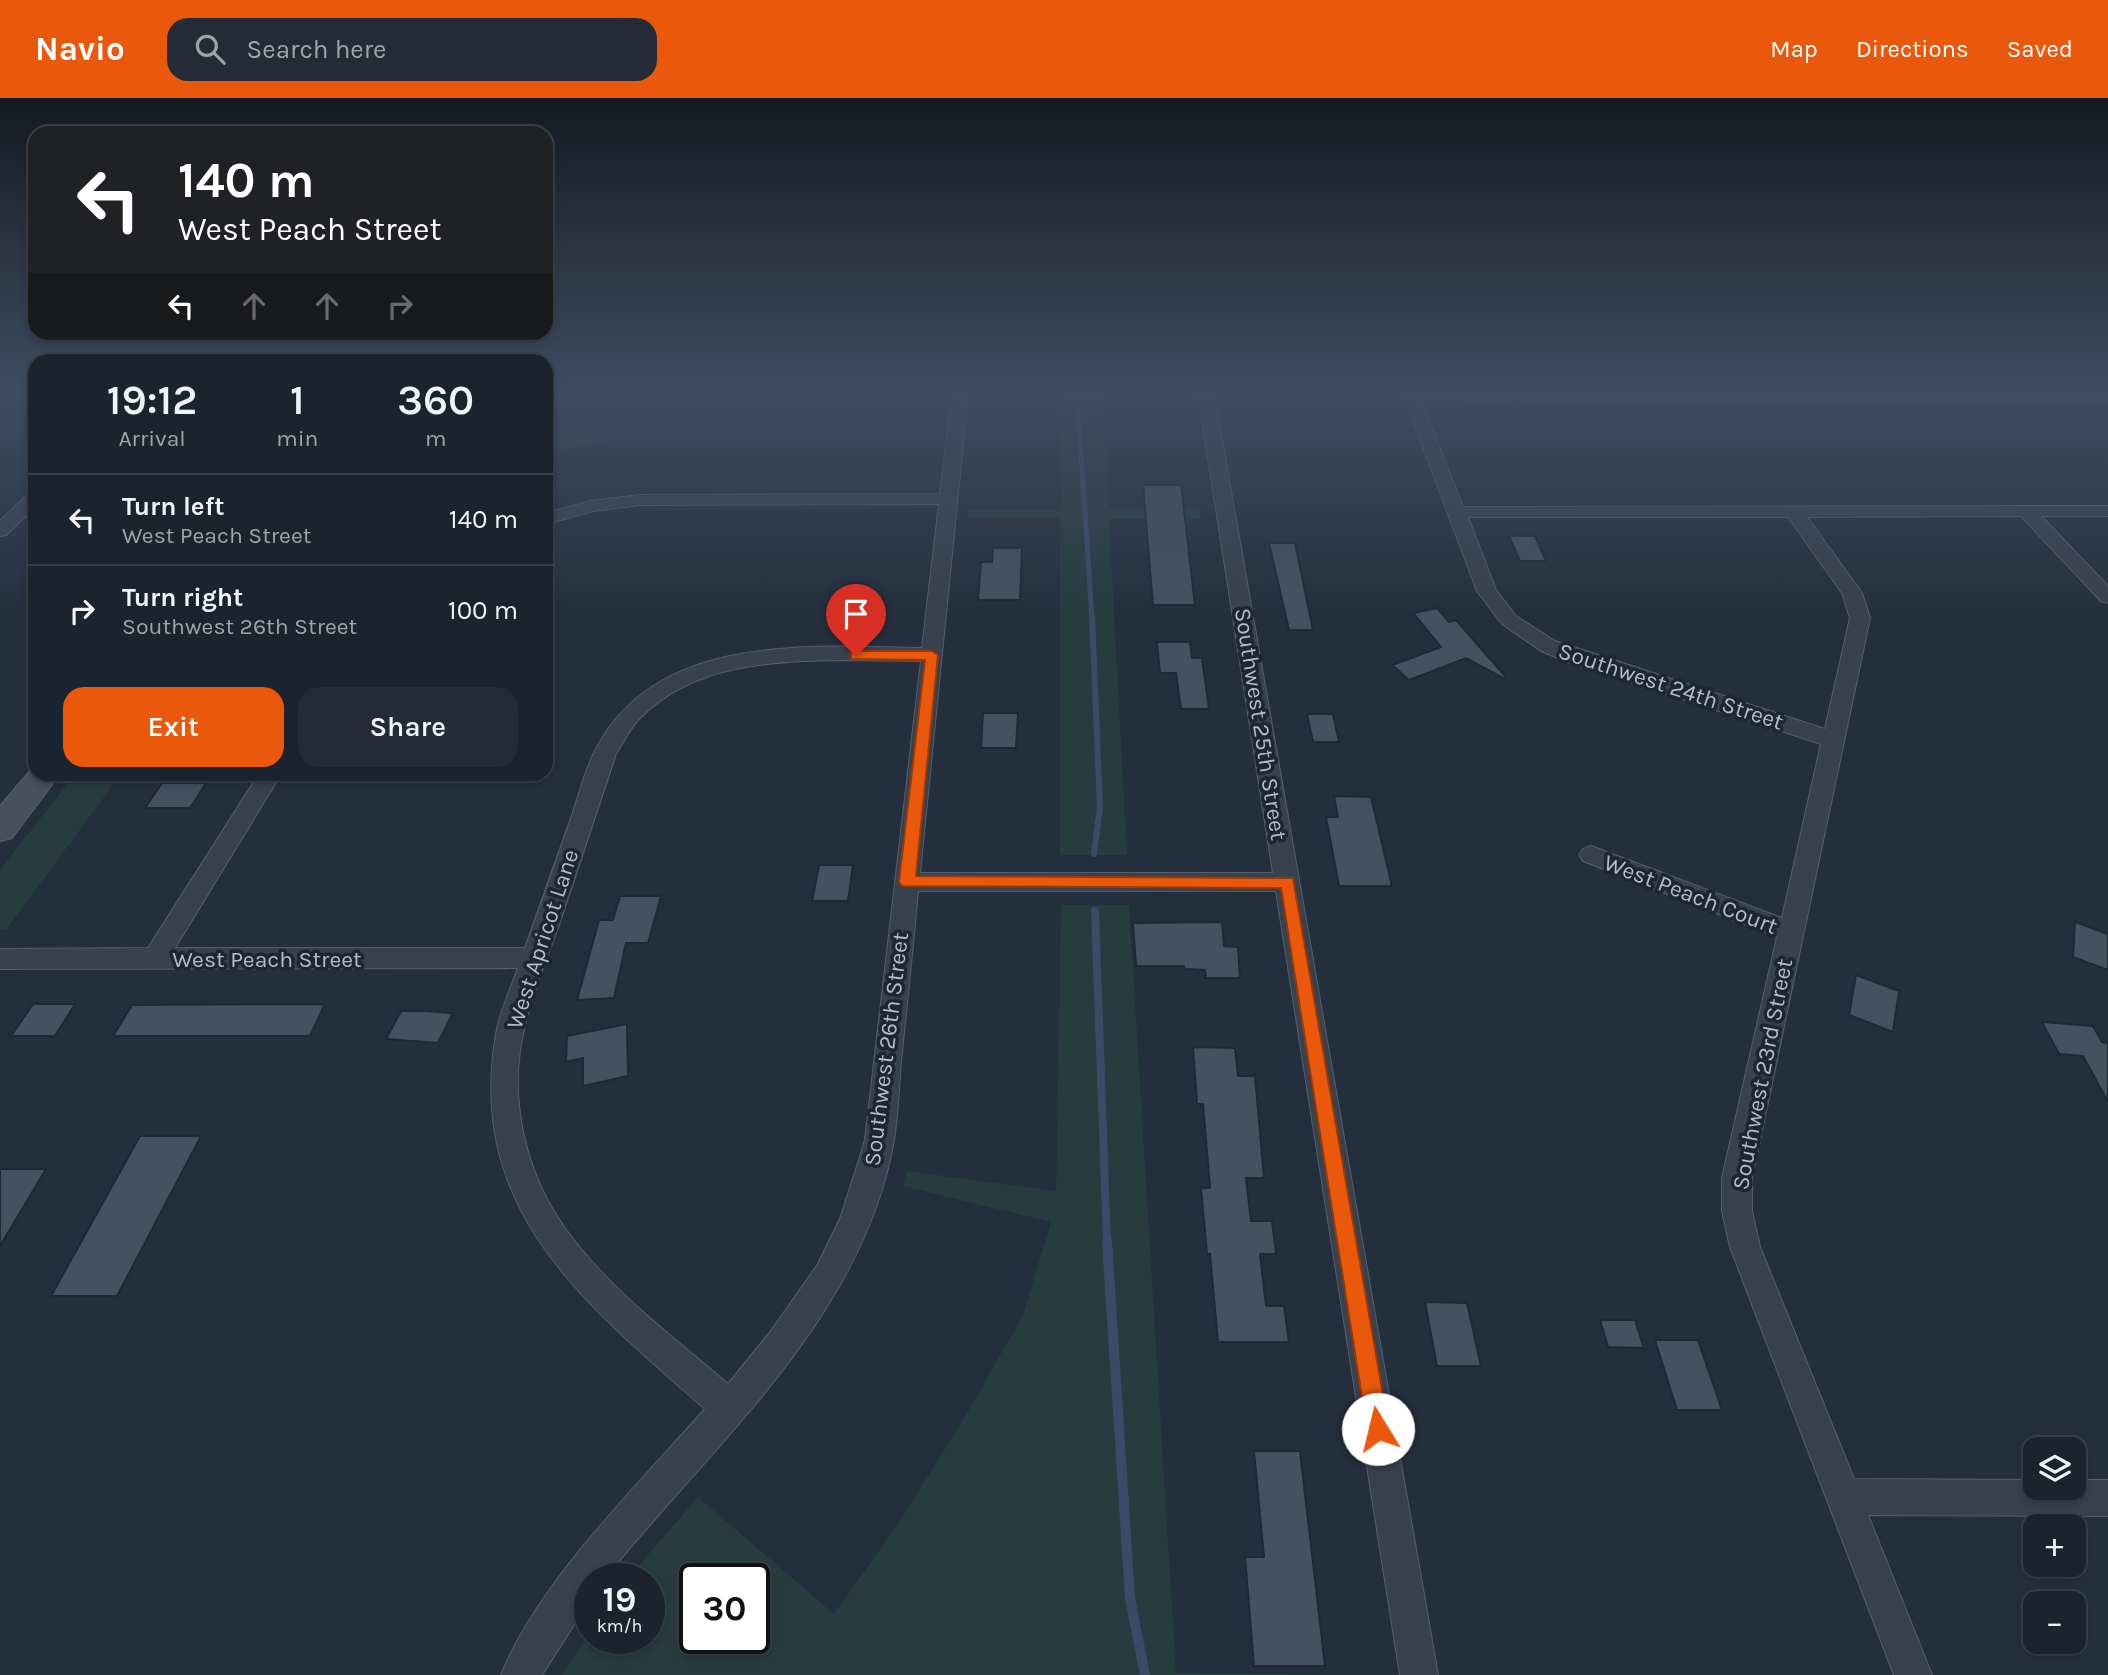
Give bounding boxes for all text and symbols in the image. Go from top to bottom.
search box [167,18,657,81]
text: Navio [35,30,125,68]
icon: search [191,30,229,68]
text: Search here [247,34,386,65]
text: Map [1770,35,1818,63]
text: Directions [1856,35,1969,63]
text: Saved [2007,35,2073,63]
text: 140 m [178,152,315,209]
icon: left [63,154,154,245]
text: West Peach Street [178,211,442,248]
icon: left [162,287,200,325]
icon: ahead [235,287,273,325]
icon: ahead [308,287,346,325]
icon: right [381,287,419,325]
text: 19:12 [107,375,197,425]
text: 1 [290,375,305,425]
text: 360 [397,375,474,425]
text: Arrival [118,425,186,452]
text: min [276,425,318,452]
text: m [425,425,446,452]
text: Turn left [122,491,224,522]
icon: left [63,501,101,539]
text: 140 m [449,504,518,535]
text: West Peach Street [122,522,311,549]
text: Turn right [122,582,243,613]
pin [826,584,886,656]
icon: right [63,592,101,630]
text: 100 m [448,595,518,626]
icon: arrive [837,595,875,633]
street label: Southwest 25th Street [1229,606,1292,843]
text: Southwest 26th Street [122,613,357,640]
street label: Southwest 24th Street [1555,637,1787,736]
button: Exit [63,687,284,767]
button: Share [298,687,518,767]
street label: West Apricot Lane [501,846,584,1032]
street label: West Peach Court [1600,849,1782,940]
street label: Southwest 26th Street [859,930,914,1167]
street label: West Peach Street [172,946,362,973]
street label: Southwest 23rd Street [1727,956,1798,1192]
position arrow [1341,1392,1415,1466]
map controls [2023,1437,2086,1654]
button: layers [2023,1437,2086,1500]
button: + [2023,1514,2086,1577]
speed limit sign: 30 [679,1563,770,1654]
text: 19 [603,1579,636,1620]
button: − [2023,1591,2086,1654]
text: km/h [597,1615,642,1637]

